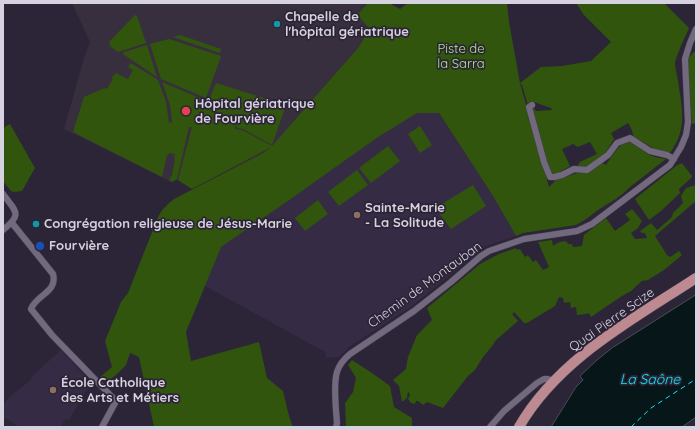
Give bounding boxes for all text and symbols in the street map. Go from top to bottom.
place label: Chapelle de l'hôpital gériatrique [285,9,409,40]
marker: Chapelle de l'hôpital gériatrique [272,19,282,29]
park label: Piste de la Sarra [437,41,485,72]
place label: Hôpital gériatrique de Fourvière [195,96,314,127]
marker: Hôpital gériatrique de Fourvière [180,105,192,117]
place label: Sainte-Marie - La Solitude [365,200,445,231]
marker: Sainte-Marie - La Solitude [352,210,362,220]
place label: Congrégation religieuse de Jésus-Marie [44,216,292,232]
marker: Congrégation religieuse de Jésus-Marie [31,219,41,229]
place label: Fourvière [49,238,109,254]
street label: Chemin de Montauban [365,239,485,331]
marker: Fourvière [34,240,46,252]
street label: Quai Pierre Scize [566,285,658,355]
water label: La Saône [620,372,680,388]
place label: École Catholique des Arts et Métiers [61,375,179,406]
marker: École Catholique des Arts et Métiers [48,385,58,395]

